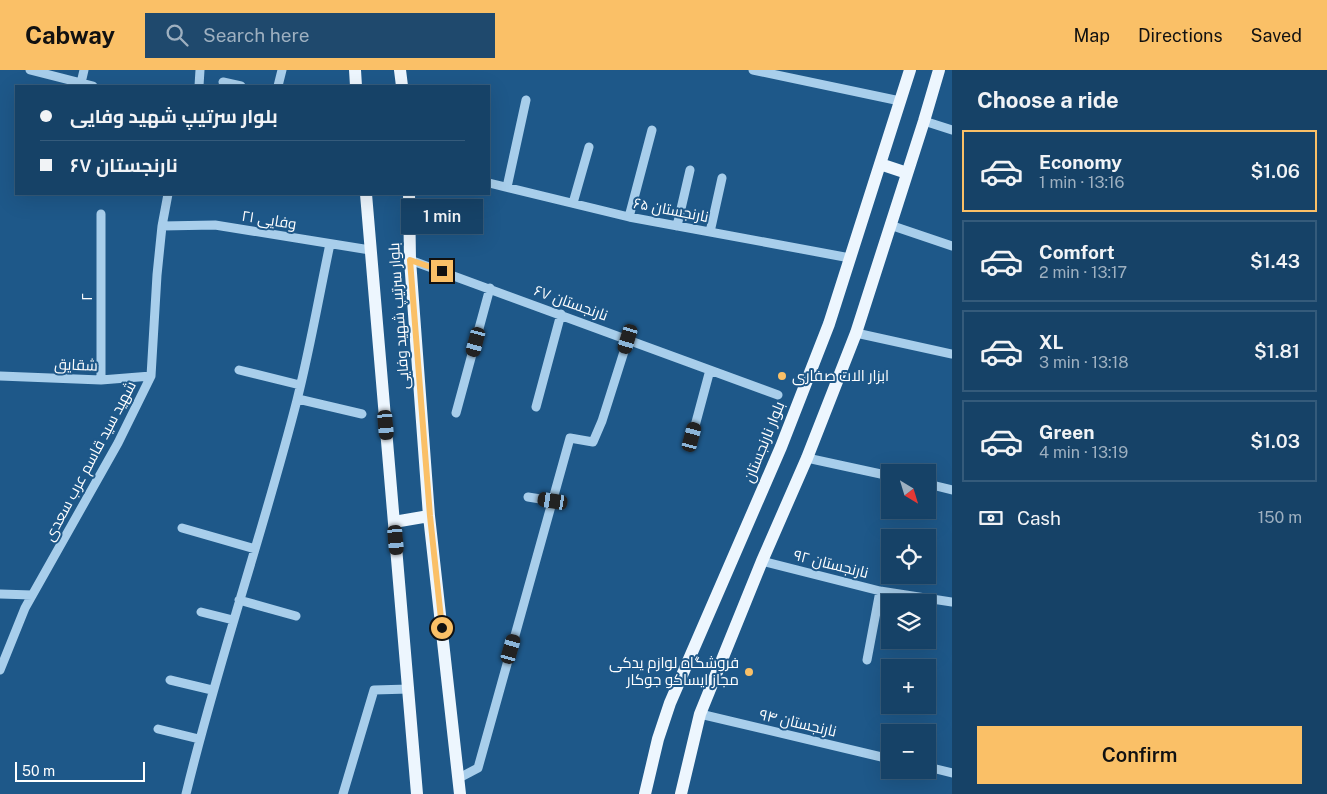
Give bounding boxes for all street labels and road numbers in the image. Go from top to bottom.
street label: نارنجستان ۶۵ [632,194,710,227]
street label: وفایی ۲۱ [240,207,298,234]
street label: بلوار سرتیپ شهید وفایی [385,242,414,390]
street label: نارنجستان ۶۷ [531,281,610,326]
street label: ۲ [78,293,95,301]
street label: شقایق [54,355,98,376]
street label: شهید سید قاسم عرب سعدی [40,378,141,545]
street label: بلوار نارنجستان [740,399,789,486]
street label: نارنجستان ۹۲ [791,546,870,583]
street label: نارنجستان ۹۴ [757,705,838,742]

